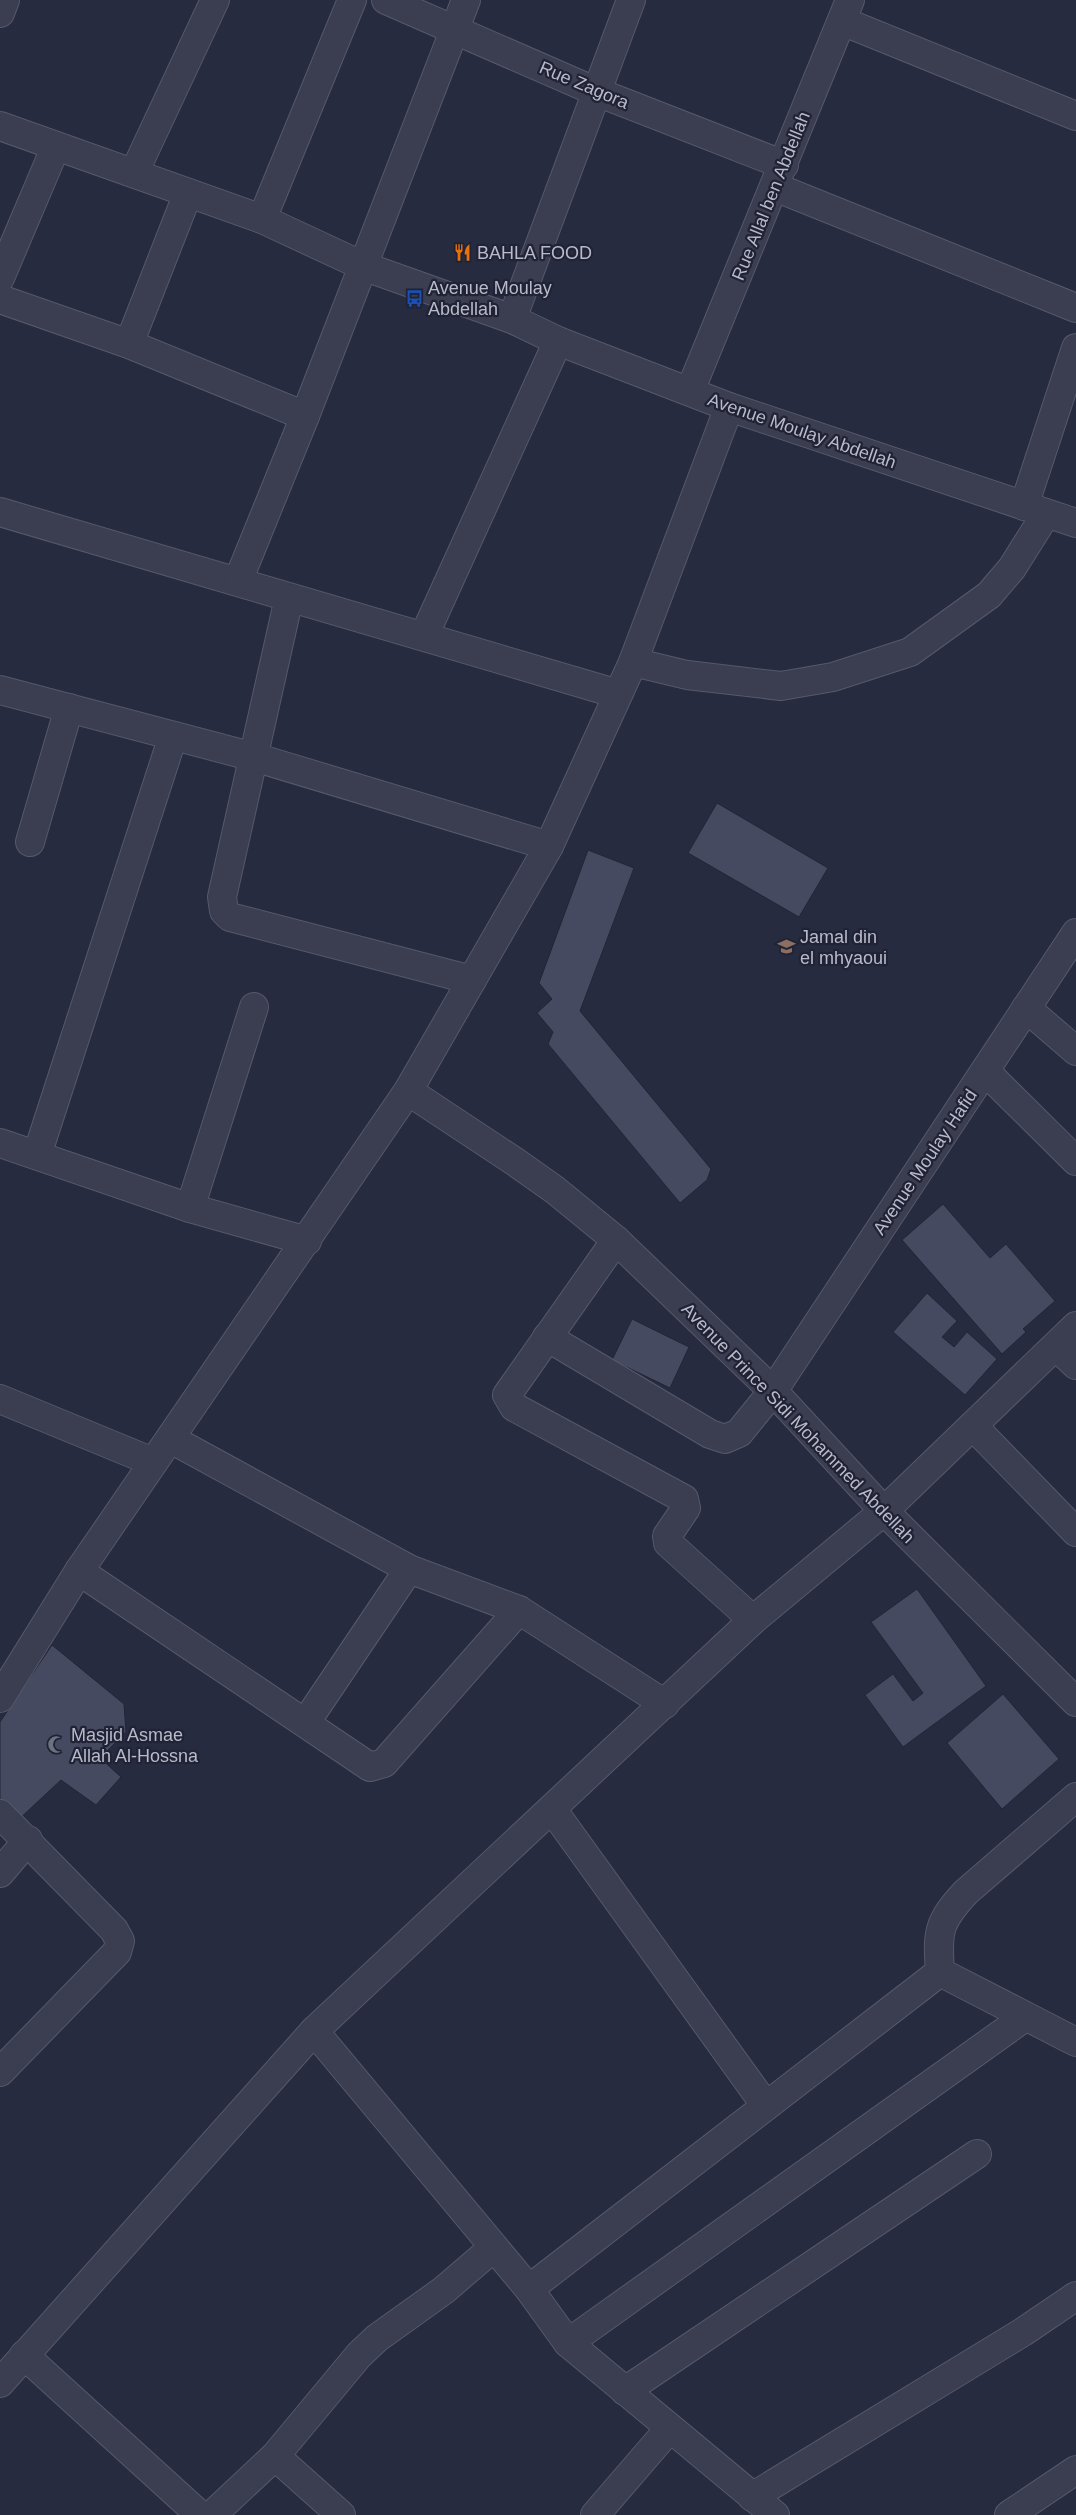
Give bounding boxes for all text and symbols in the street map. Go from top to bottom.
street label: Rue Zagora [536,57,633,113]
street label: Rue Allal ben Abdellah [728,109,814,283]
restaurant icon: BAHLA FOOD [453,243,473,263]
place label: BAHLA FOOD [477,243,592,263]
place label: Avenue Moulay Abdellah [428,278,552,319]
bus stop icon: Avenue Moulay Abdellah [404,288,424,308]
street label: Avenue Moulay Abdellah [705,389,899,473]
place label: Jamal din el mhyaoui [800,927,887,968]
school or university icon: Jamal din el mhyaoui [776,937,796,957]
street label: Avenue Moulay Hafid [869,1086,981,1238]
street label: Avenue Prince Sidi Mohammed Abdellah [678,1299,918,1547]
place label: Masjid Asmae Allah Al-Hossna [71,1725,199,1766]
mosque icon: Masjid Asmae Allah Al-Hossna [47,1735,67,1755]

